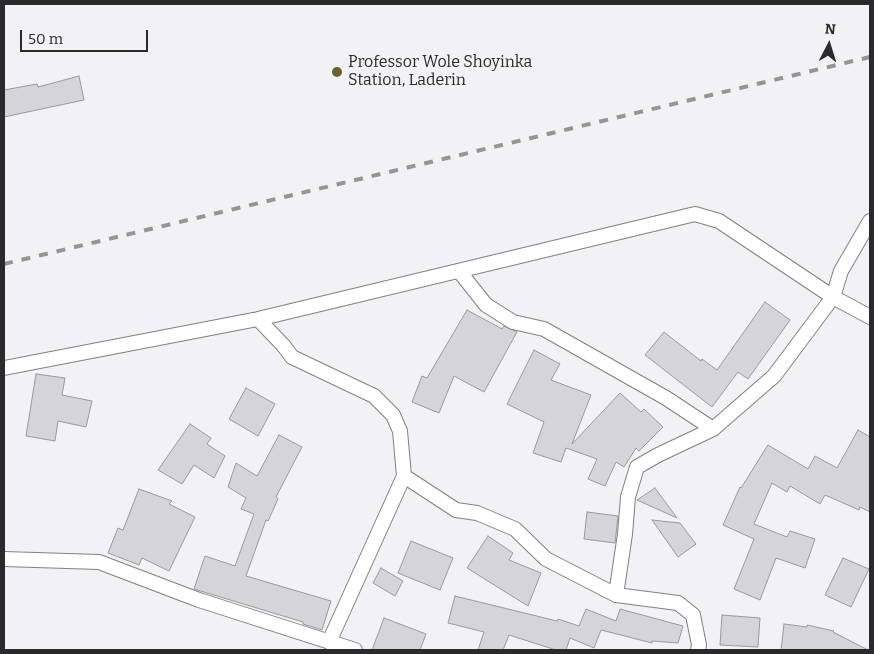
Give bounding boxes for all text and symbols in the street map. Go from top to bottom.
scale bar [22,20,150,52]
north arrow [804,20,854,70]
text: N [824,21,836,38]
text: 50 m [28,30,63,48]
place label: Professor Wole Shoyinka Station, Laderin [348,53,532,91]
marker: Professor Wole Shoyinka Station, Laderin [330,65,344,79]

